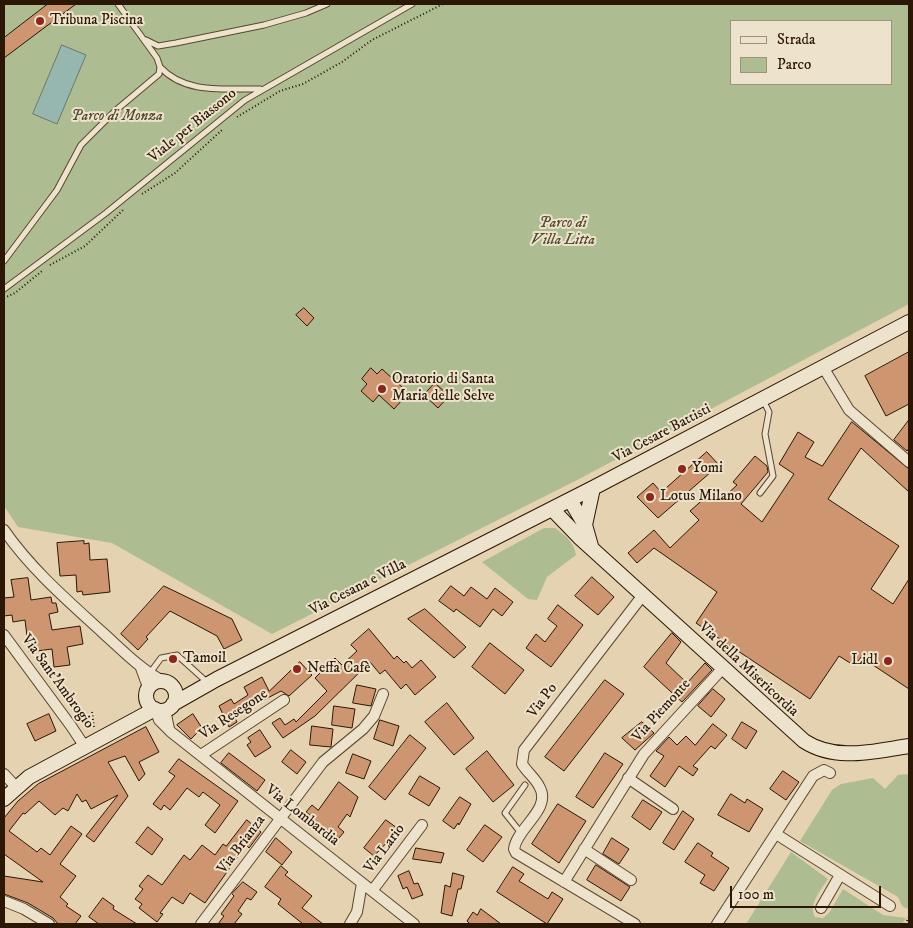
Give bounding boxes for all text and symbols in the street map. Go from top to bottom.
place label: Tribuna Piscina [50,12,143,30]
marker: Tribuna Piscina [34,15,46,27]
legend [730,20,893,85]
text: Strada [777,30,815,49]
text: Parco [777,55,811,74]
street label: Viale per Biassono [145,85,241,167]
park label: Parco di Monza [71,108,163,126]
park label: Parco di Villa Litta [531,215,595,250]
place label: Oratorio di Santa Maria delle Selve [392,371,494,406]
marker: Oratorio di Santa Maria delle Selve [376,383,388,395]
street label: Via Cesare Battisti [610,401,714,467]
place label: Yomi [692,460,723,478]
marker: Yomi [676,463,688,475]
place label: Lotus Milano [660,488,742,506]
marker: Lotus Milano [644,491,656,503]
street label: Via Cesana e Villa [307,556,409,620]
street label: Via della Misericordia [694,619,802,721]
street label: Via Sant'Ambrogio [17,631,97,733]
place label: Tamoil [183,650,226,668]
place label: Lidl [851,652,878,670]
marker: Tamoil [167,653,179,665]
marker: Lidl [882,655,894,667]
place label: Neffa Cafè [307,660,370,678]
marker: Neffa Cafè [291,663,303,675]
street label: Via Piemonte [629,676,695,746]
street label: Via Po [524,680,562,722]
street label: Via Resegone [196,686,272,744]
street label: Via Lombardia [261,782,343,850]
street label: Via Brianza [214,812,270,878]
street label: Via Lario [361,821,409,877]
scale bar [733,876,884,908]
text: 100 m [738,885,774,904]

